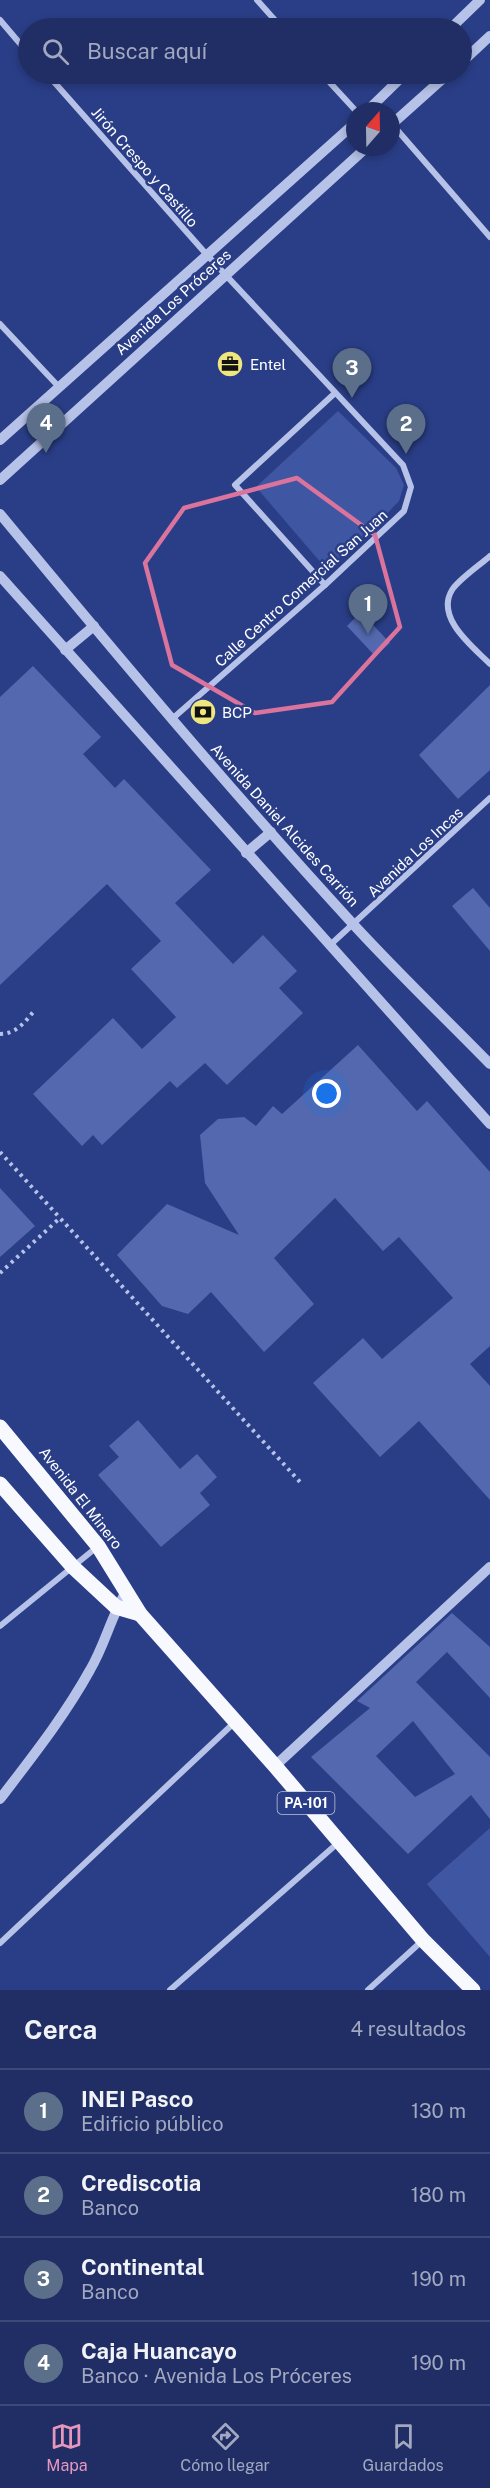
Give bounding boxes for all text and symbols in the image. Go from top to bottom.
search box [18,18,472,84]
icon: search [39,35,72,68]
text: Buscar aquí [87,38,207,64]
north arrow [346,102,400,156]
street label: Jirón Crespo y Castillo [88,104,202,230]
street label: Avenida Los Próceres [112,246,234,358]
pin: 3 [332,348,372,398]
office icon: Entel [215,349,245,379]
place label: Entel [250,356,286,373]
pin: 4 [26,404,66,453]
pin: 2 [386,404,426,454]
street label: Calle Centro Comercial San Juan [211,506,391,670]
pin: 1 [348,584,388,634]
bank icon: BCP [188,697,218,727]
place label: BCP [222,704,252,721]
street label: Avenida Daniel Alcides Carrión [207,740,363,910]
street label: Avenida Los Incas [364,804,466,900]
your location [312,1079,341,1108]
street label: Avenida El Minero [36,1444,126,1552]
road number: PA-101 [278,1792,334,1814]
text: Cerca [24,2014,97,2045]
text: 4 resultados [350,2017,466,2041]
text: INEI Pasco [81,2086,193,2112]
text: 1 [39,2099,48,2123]
text: 130 m [411,2099,466,2123]
text: Edificio público [81,2112,223,2136]
text: Crediscotia [81,2170,201,2196]
text: 2 [37,2183,50,2207]
text: 180 m [411,2183,466,2207]
text: Banco [81,2196,139,2220]
text: Continental [81,2254,204,2280]
text: 3 [37,2267,50,2291]
text: 190 m [411,2267,466,2291]
text: Banco [81,2280,139,2304]
text: Caja Huancayo [81,2338,237,2364]
text: 4 [37,2351,50,2375]
text: 190 m [411,2351,466,2375]
text: Banco · Avenida Los Próceres [81,2364,352,2388]
tab: Mapa [46,2420,88,2475]
tab: Cómo llegar [180,2420,270,2475]
tab: Guardados [363,2420,444,2475]

